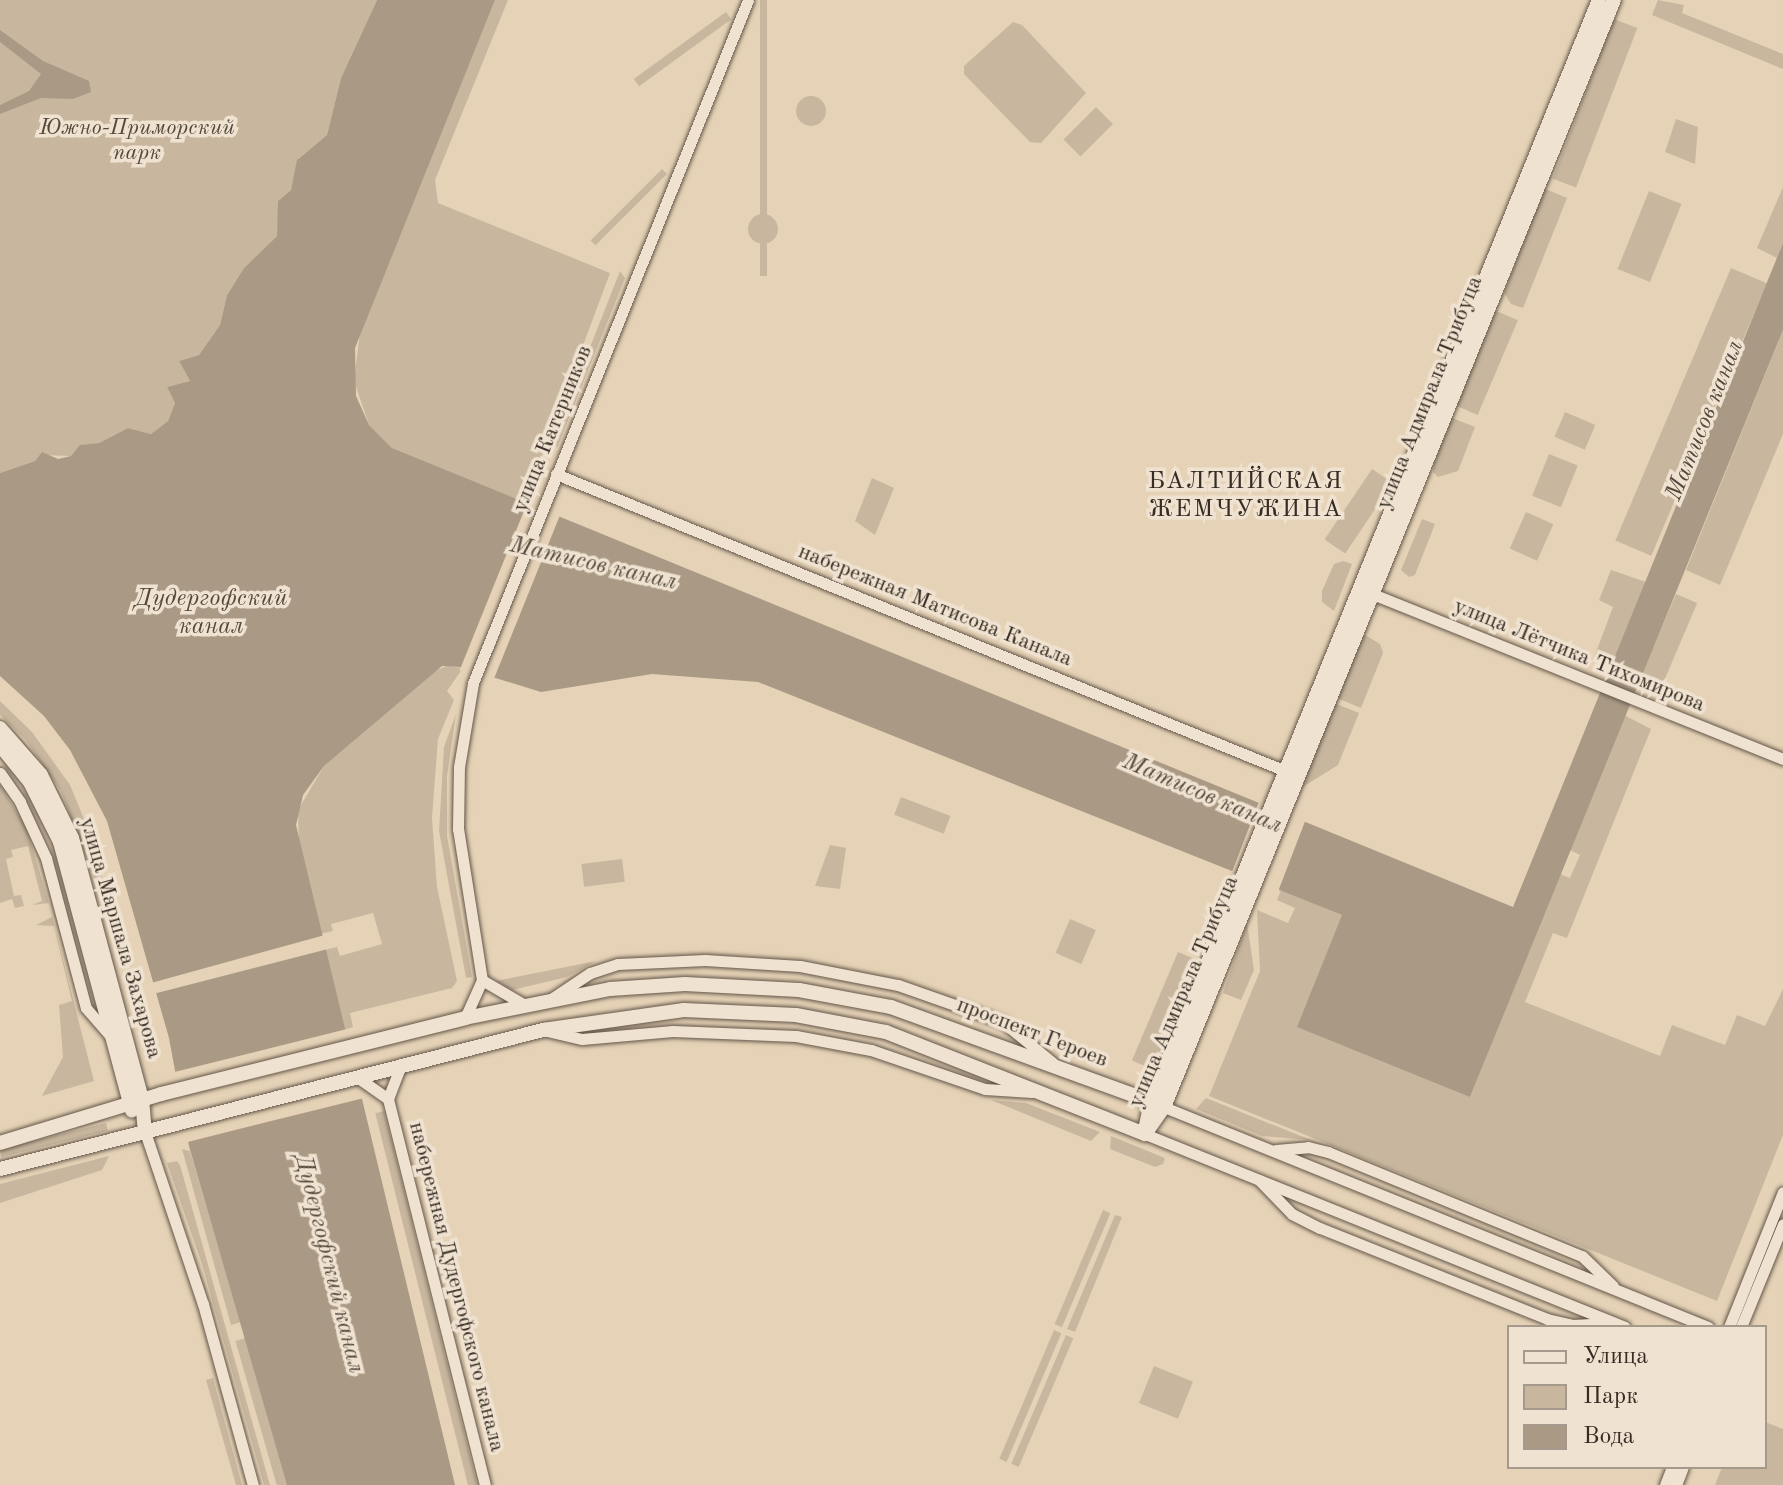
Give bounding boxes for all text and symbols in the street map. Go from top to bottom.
park label: Южно-Приморский парк [39,115,235,166]
street label: улица Адмирала Трибуца [1371,272,1489,514]
water label: Матисов канал [1661,337,1751,505]
street label: улица Катерников [507,342,599,516]
district label: БАЛТИЙСКАЯ ЖЕМЧУЖИНА [1148,469,1344,525]
water label: Матисов канал [507,532,679,598]
street label: набережная Матисова Канала [794,539,1076,673]
water label: Дудергофский канал [135,586,287,642]
street label: улица Лётчика Тихомирова [1450,593,1708,719]
water label: Матисов канал [1118,748,1286,842]
street label: улица Маршала Захарова [73,814,167,1062]
street label: улица Адмирала Трибуца [1123,872,1245,1112]
street label: проспект Героев [953,992,1111,1074]
street label: набережная Дудергофского канала [402,1119,510,1455]
water label: Дудергофский канал [287,1152,369,1376]
legend [1507,1325,1767,1469]
text: Улица [1583,1345,1648,1369]
text: Парк [1583,1385,1638,1409]
text: Вода [1583,1425,1634,1449]

